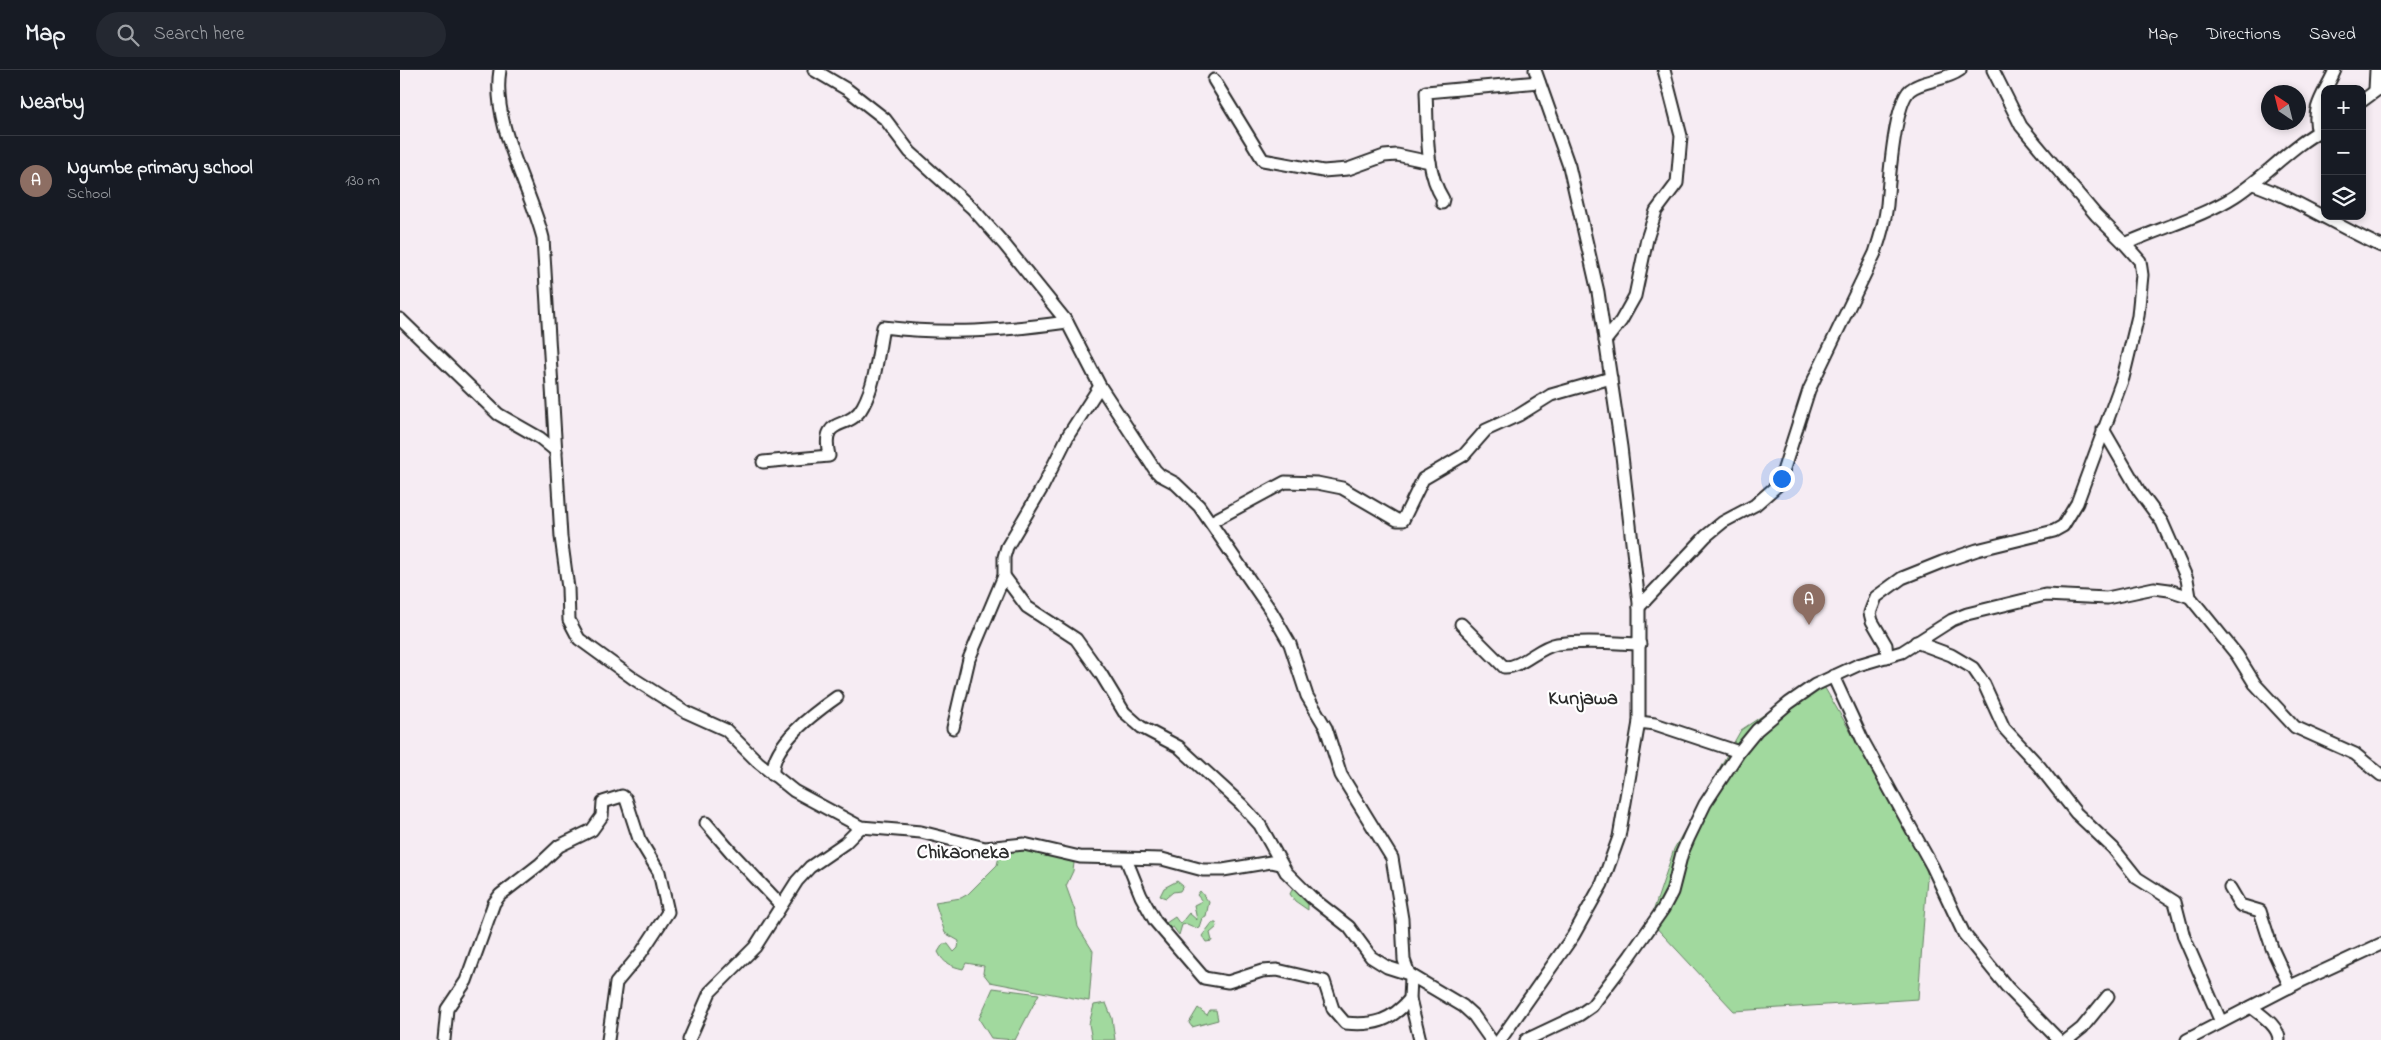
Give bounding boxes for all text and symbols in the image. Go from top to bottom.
search box [96,12,446,57]
text: Map [25,17,66,52]
icon: search [114,21,142,49]
text: Search here [154,21,245,48]
text: Map [2148,22,2178,48]
text: Directions [2206,22,2281,48]
text: Saved [2309,22,2356,48]
north arrow [2261,85,2306,130]
map controls [2321,85,2366,220]
button: + [2321,85,2366,130]
text: Nearby [20,88,84,118]
button: − [2321,130,2366,175]
text: Ngumbe primary school [67,155,253,182]
text: A [31,169,41,193]
text: 130 m [345,169,380,193]
button: layers [2321,175,2366,220]
text: School [67,182,111,206]
your location [1769,466,1795,492]
pin: A [1793,584,1825,625]
district label: Kunjawa [1548,685,1618,714]
district label: Chikaoneka [917,839,1009,868]

